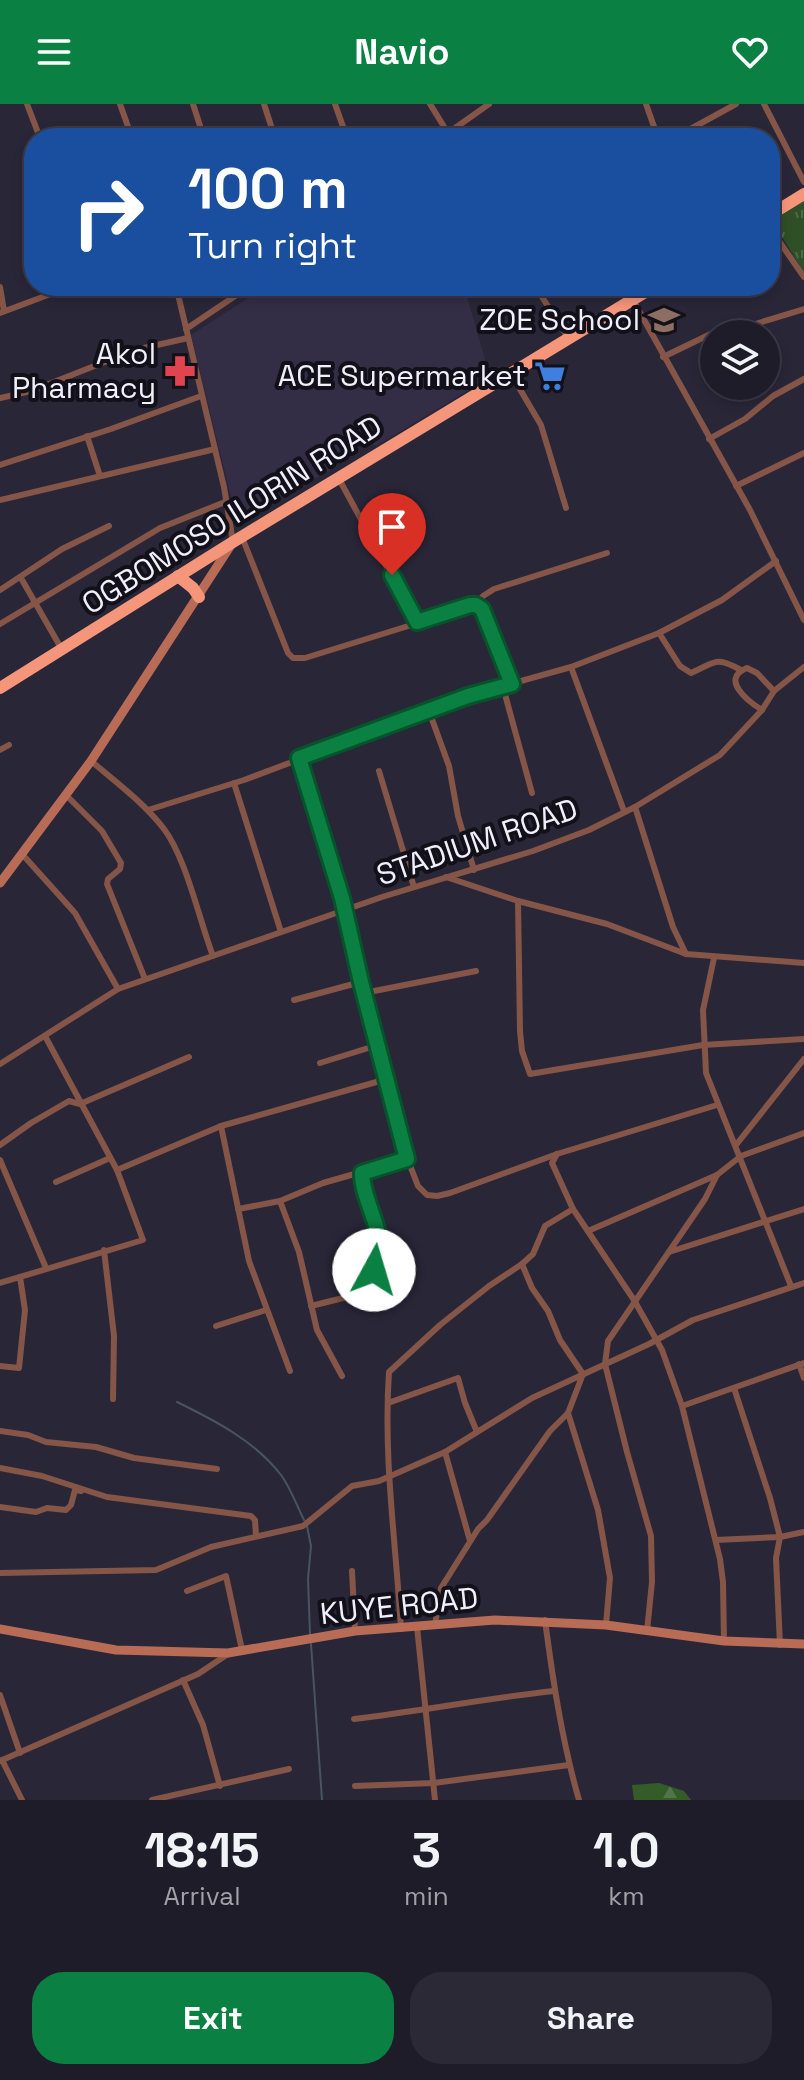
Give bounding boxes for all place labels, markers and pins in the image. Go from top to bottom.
place label: ZOE School [479,300,640,339]
school or university icon: ZOE School [647,303,681,337]
place label: Akol Pharmacy [12,334,156,407]
pharmacy icon: Akol Pharmacy [163,354,197,388]
place label: ACE Supermarket [278,356,526,395]
supermarket icon: ACE Supermarket [533,359,567,393]
pin [358,493,426,575]

